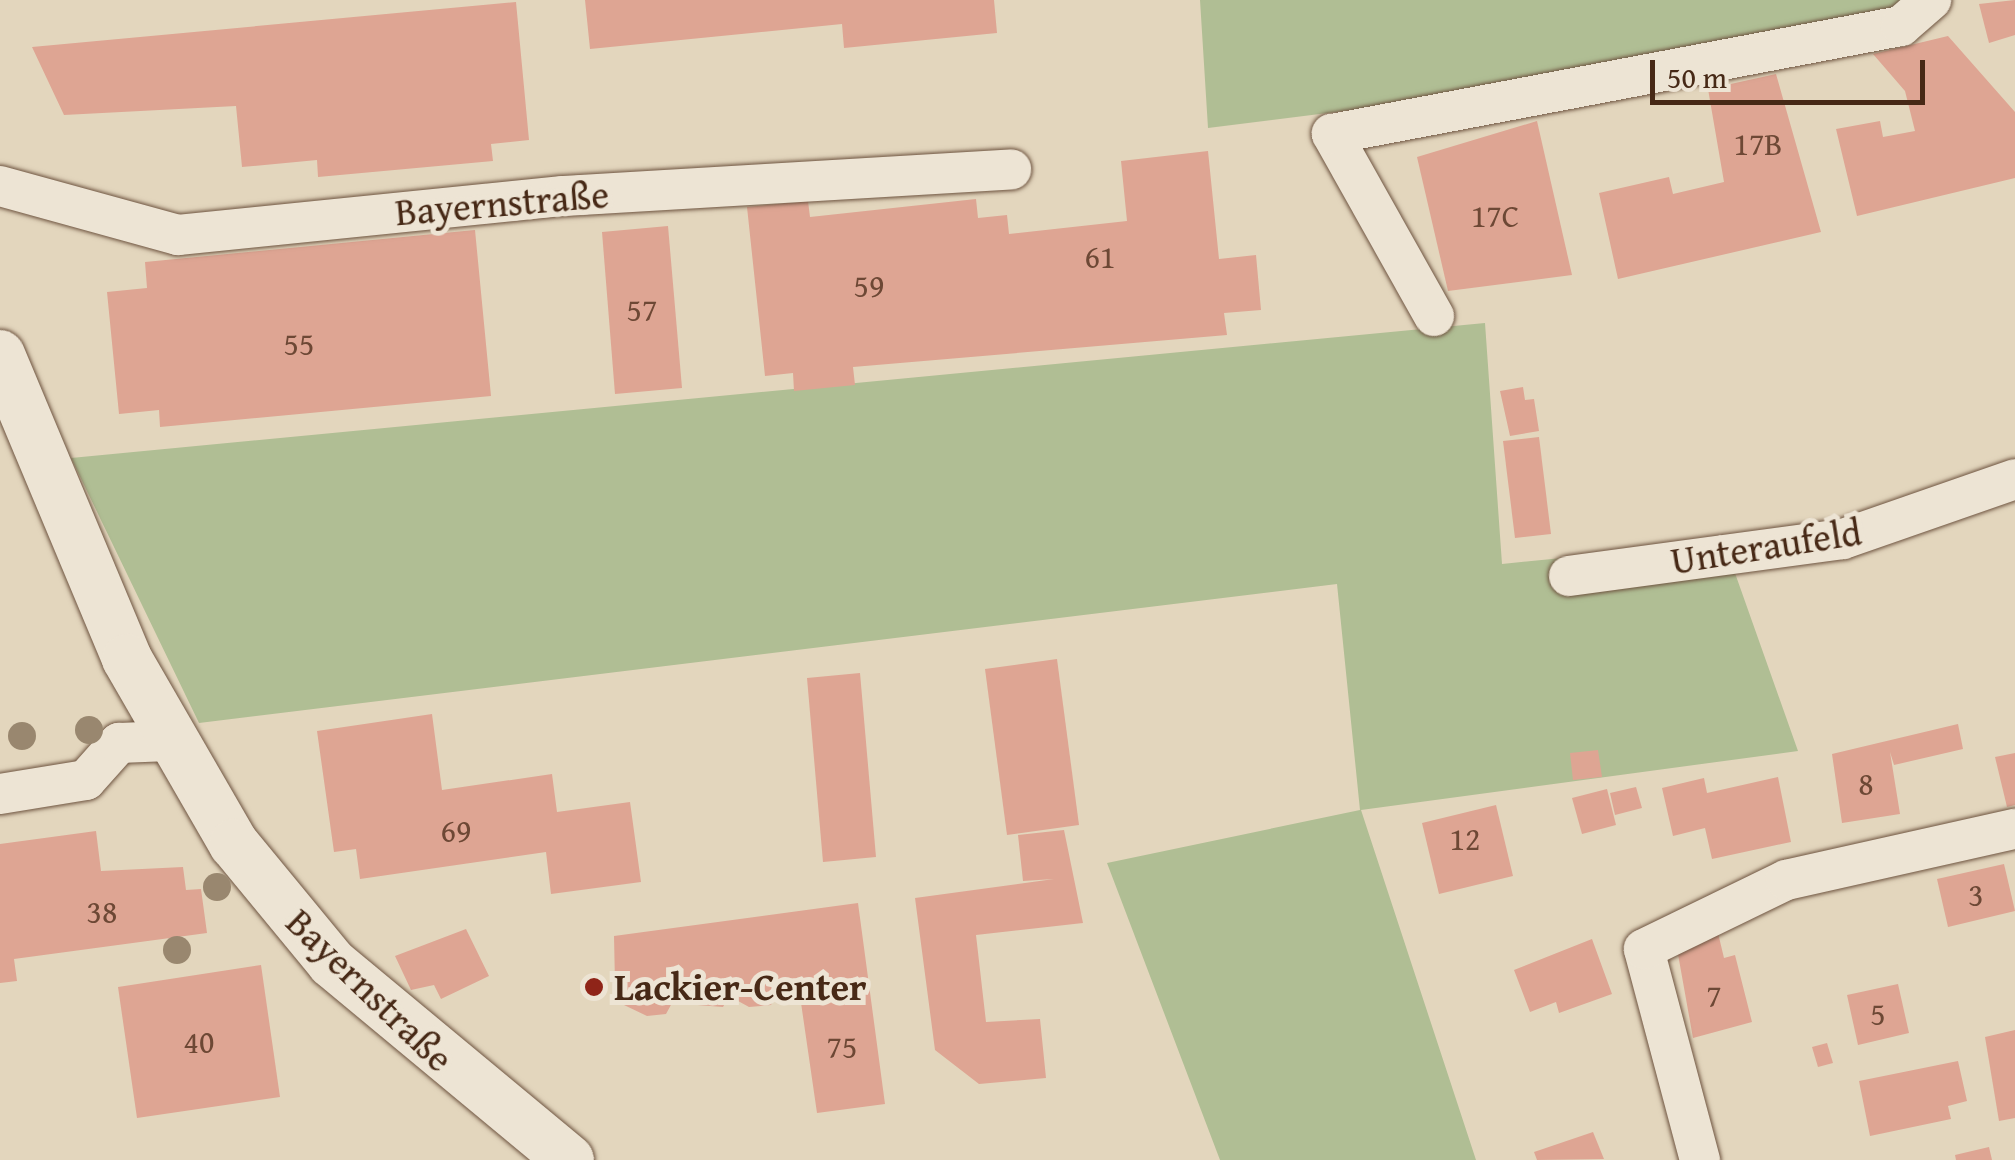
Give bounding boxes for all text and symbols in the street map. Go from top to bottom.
scale bar [1655,40,1930,102]
text: 50 m [1667,55,1727,99]
house number: 17B [1734,125,1782,163]
street label: Bayernstraße [393,171,611,235]
house number: 17C [1471,197,1519,235]
house number: 61 [1085,238,1115,276]
house number: 59 [854,267,884,305]
house number: 57 [627,291,657,329]
house number: 55 [284,325,314,363]
street label: Unteraufeld [1667,508,1865,584]
house number: 8 [1858,765,1874,803]
house number: 69 [441,812,471,850]
house number: 12 [1450,820,1480,858]
house number: 3 [1968,876,1984,914]
house number: 38 [87,893,117,931]
street label: Bayernstraße [277,899,463,1081]
place label: Lackier-Center [614,964,867,1010]
marker: Lackier-Center [583,976,605,998]
house number: 7 [1706,977,1722,1015]
house number: 5 [1870,995,1886,1033]
house number: 40 [184,1023,214,1061]
house number: 75 [827,1028,857,1066]

